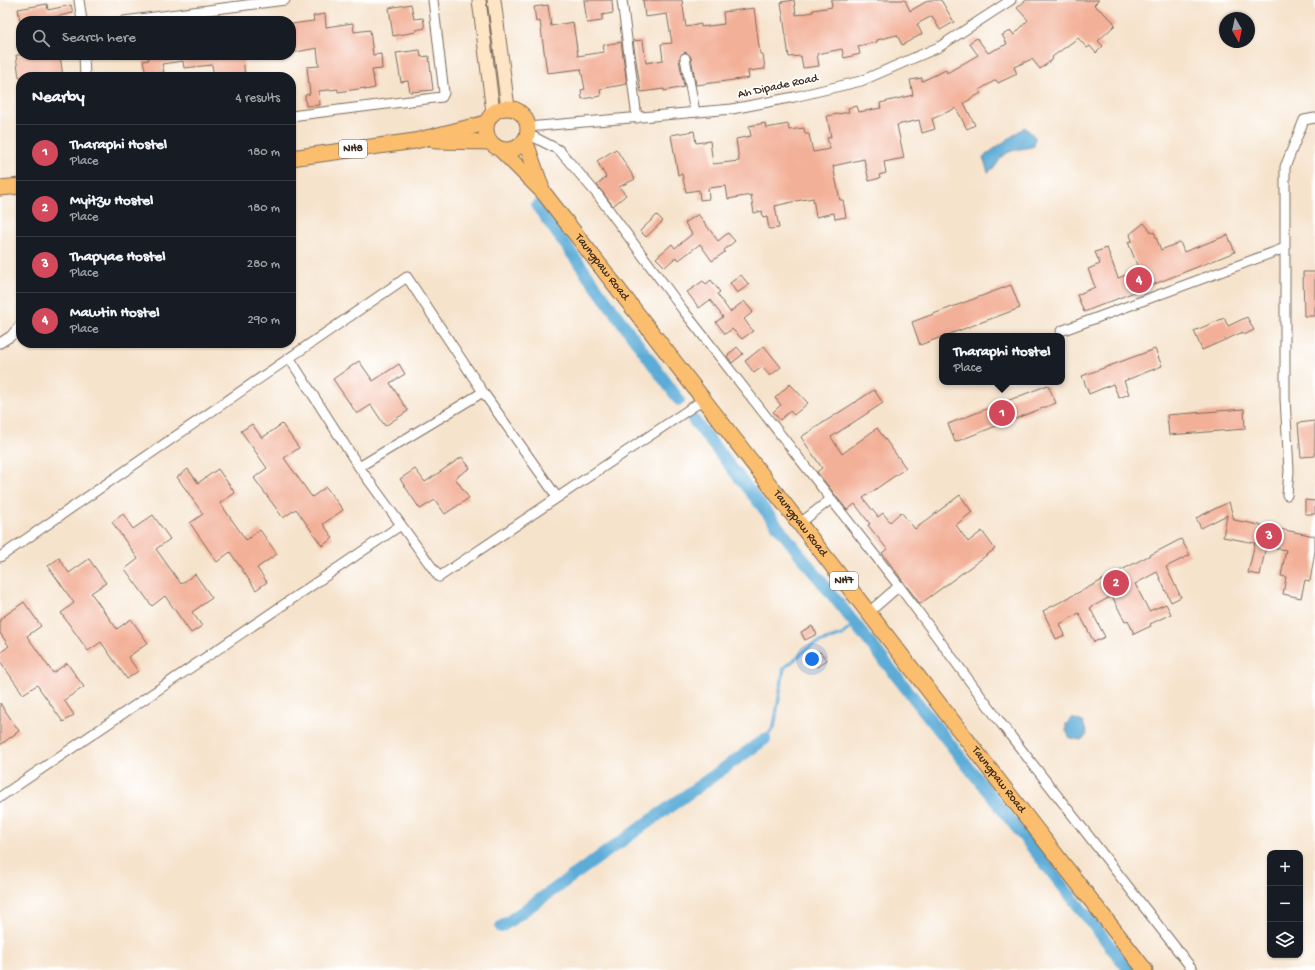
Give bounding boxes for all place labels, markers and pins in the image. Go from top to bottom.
pin: 4 [1126,265,1152,295]
pin: 1 [989,398,1015,428]
pin: 3 [1256,521,1282,551]
pin: 2 [1103,568,1129,598]

